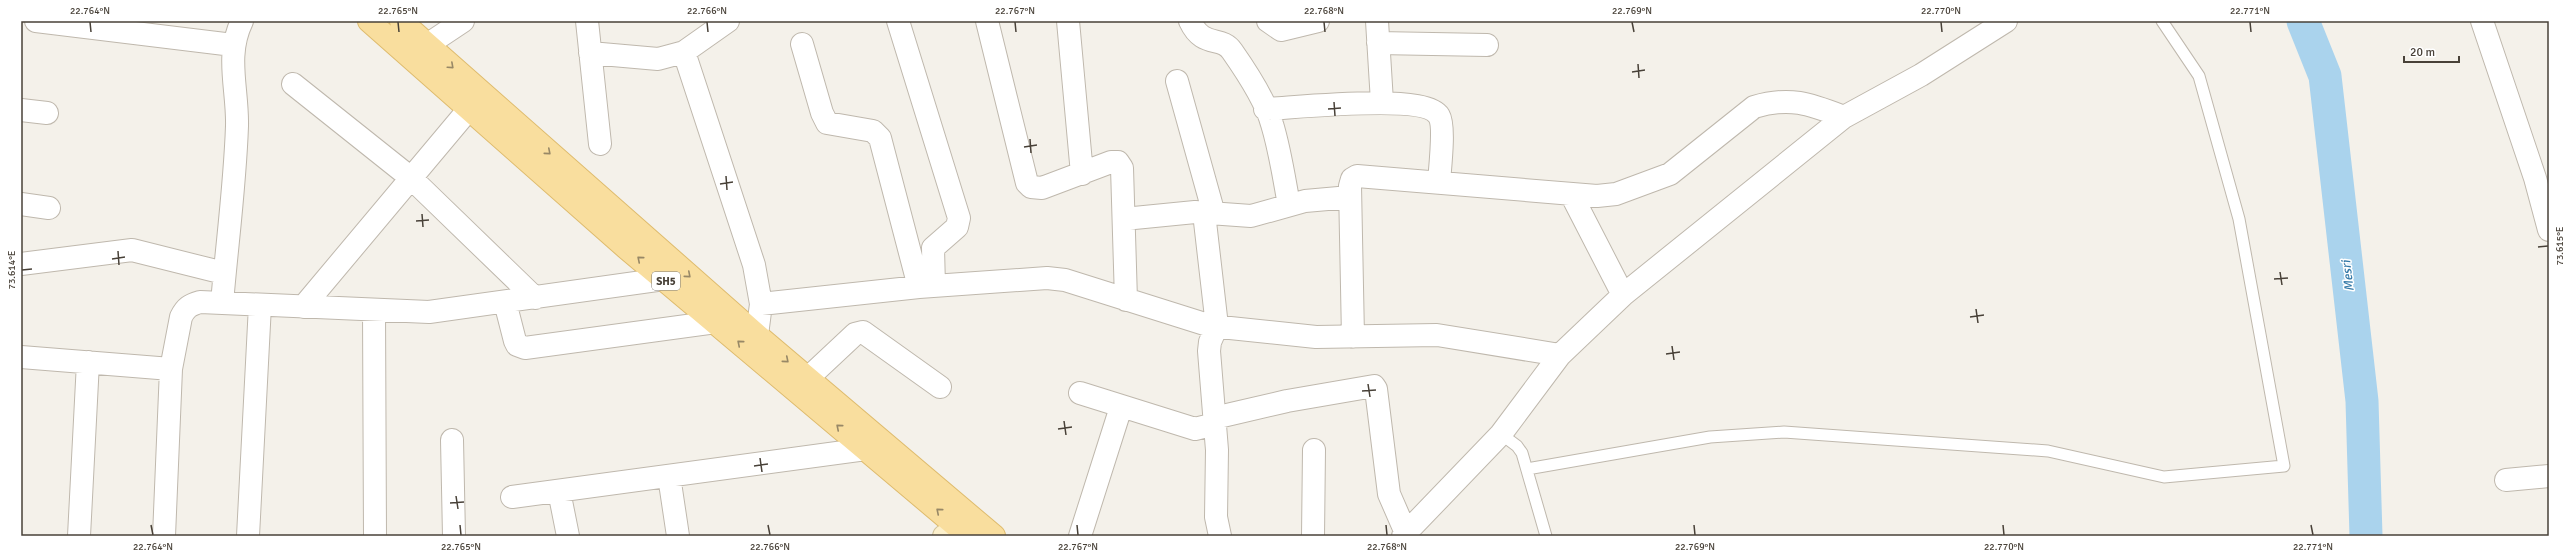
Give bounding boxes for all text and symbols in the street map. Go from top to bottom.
text: 22.764°N [70,5,110,17]
text: 22.765°N [378,5,418,17]
text: 22.766°N [687,5,727,17]
text: 22.767°N [995,5,1035,17]
text: 22.768°N [1304,5,1344,17]
text: 22.769°N [1612,5,1652,17]
text: 22.770°N [1921,5,1961,17]
text: 22.771°N [2230,5,2270,17]
scale bar [2404,38,2459,64]
text: 20 m [2410,45,2435,60]
one-way arrow [446,61,454,69]
one-way arrow [544,147,551,154]
text: 73.615°E [2554,226,2566,266]
text: 73.614°E [6,250,18,290]
one-way arrow [638,257,645,264]
water label: Mesri [2338,258,2358,292]
one-way arrow [683,270,691,277]
road number: SH5 [652,272,680,290]
one-way arrow [737,341,745,348]
one-way arrow [782,355,789,362]
one-way arrow [837,425,844,432]
one-way arrow [936,508,943,515]
text: 22.764°N [133,541,173,553]
text: 22.765°N [441,541,481,553]
text: 22.766°N [750,541,790,553]
text: 22.767°N [1058,541,1098,553]
text: 22.768°N [1367,541,1407,553]
text: 22.769°N [1675,541,1715,553]
text: 22.770°N [1984,541,2024,553]
text: 22.771°N [2293,541,2333,553]

